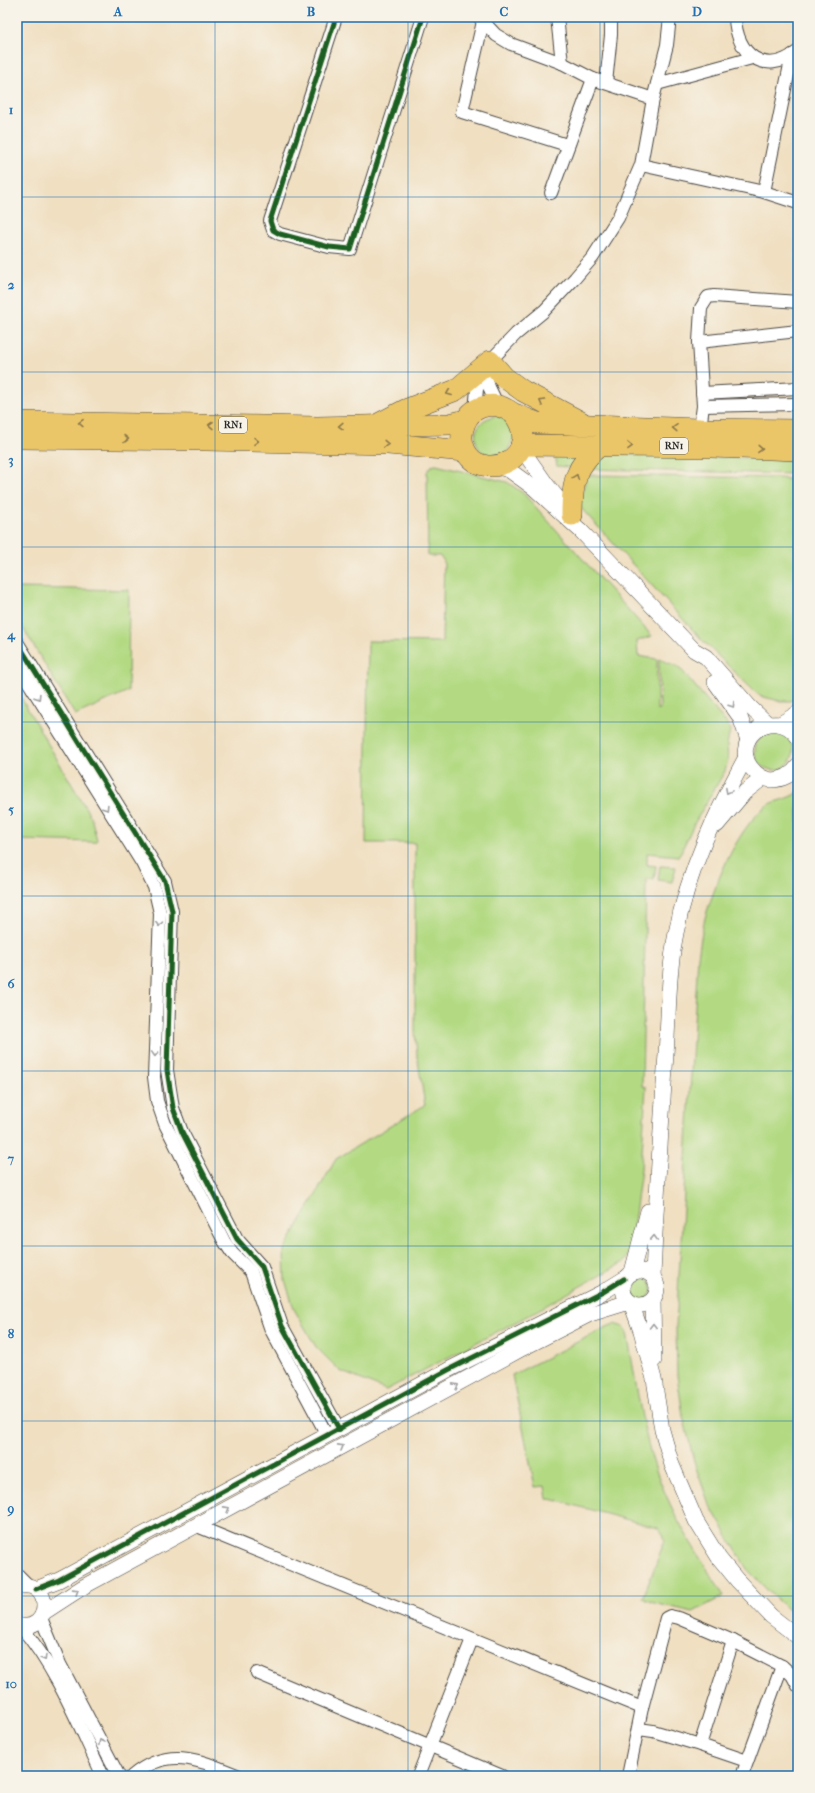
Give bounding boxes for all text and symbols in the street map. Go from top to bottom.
text: A [113,4,123,19]
text: B [307,4,316,19]
text: C [500,4,509,19]
text: D [692,4,702,19]
text: 1 [9,102,14,117]
text: 2 [8,277,15,292]
one-way arrow [445,388,452,396]
one-way arrow [538,399,546,407]
road number: RN1 [219,417,247,433]
one-way arrow [78,419,84,427]
one-way arrow [208,420,214,429]
one-way arrow [338,422,344,430]
one-way arrow [672,424,678,433]
one-way arrow [123,435,129,443]
one-way arrow [253,437,259,445]
road number: RN1 [660,438,688,454]
one-way arrow [383,439,389,448]
one-way arrow [627,441,633,450]
one-way arrow [757,444,763,453]
text: 3 [8,452,14,468]
one-way arrow [572,473,580,480]
text: 4 [6,627,16,643]
one-way arrow [33,693,40,700]
one-way arrow [727,701,735,708]
one-way arrow [725,787,732,794]
text: 5 [8,802,14,817]
one-way arrow [101,804,109,811]
one-way arrow [155,921,164,927]
text: 6 [7,976,15,991]
one-way arrow [151,1051,160,1057]
text: 7 [7,1151,15,1166]
one-way arrow [650,1235,659,1241]
one-way arrow [649,1323,657,1329]
text: 8 [8,1326,15,1341]
one-way arrow [452,1383,459,1391]
one-way arrow [336,1444,344,1451]
text: 9 [7,1501,15,1517]
one-way arrow [223,1507,230,1514]
one-way arrow [72,1589,79,1596]
one-way arrow [40,1654,47,1661]
text: 10 [5,1676,17,1691]
one-way arrow [98,1738,106,1746]

